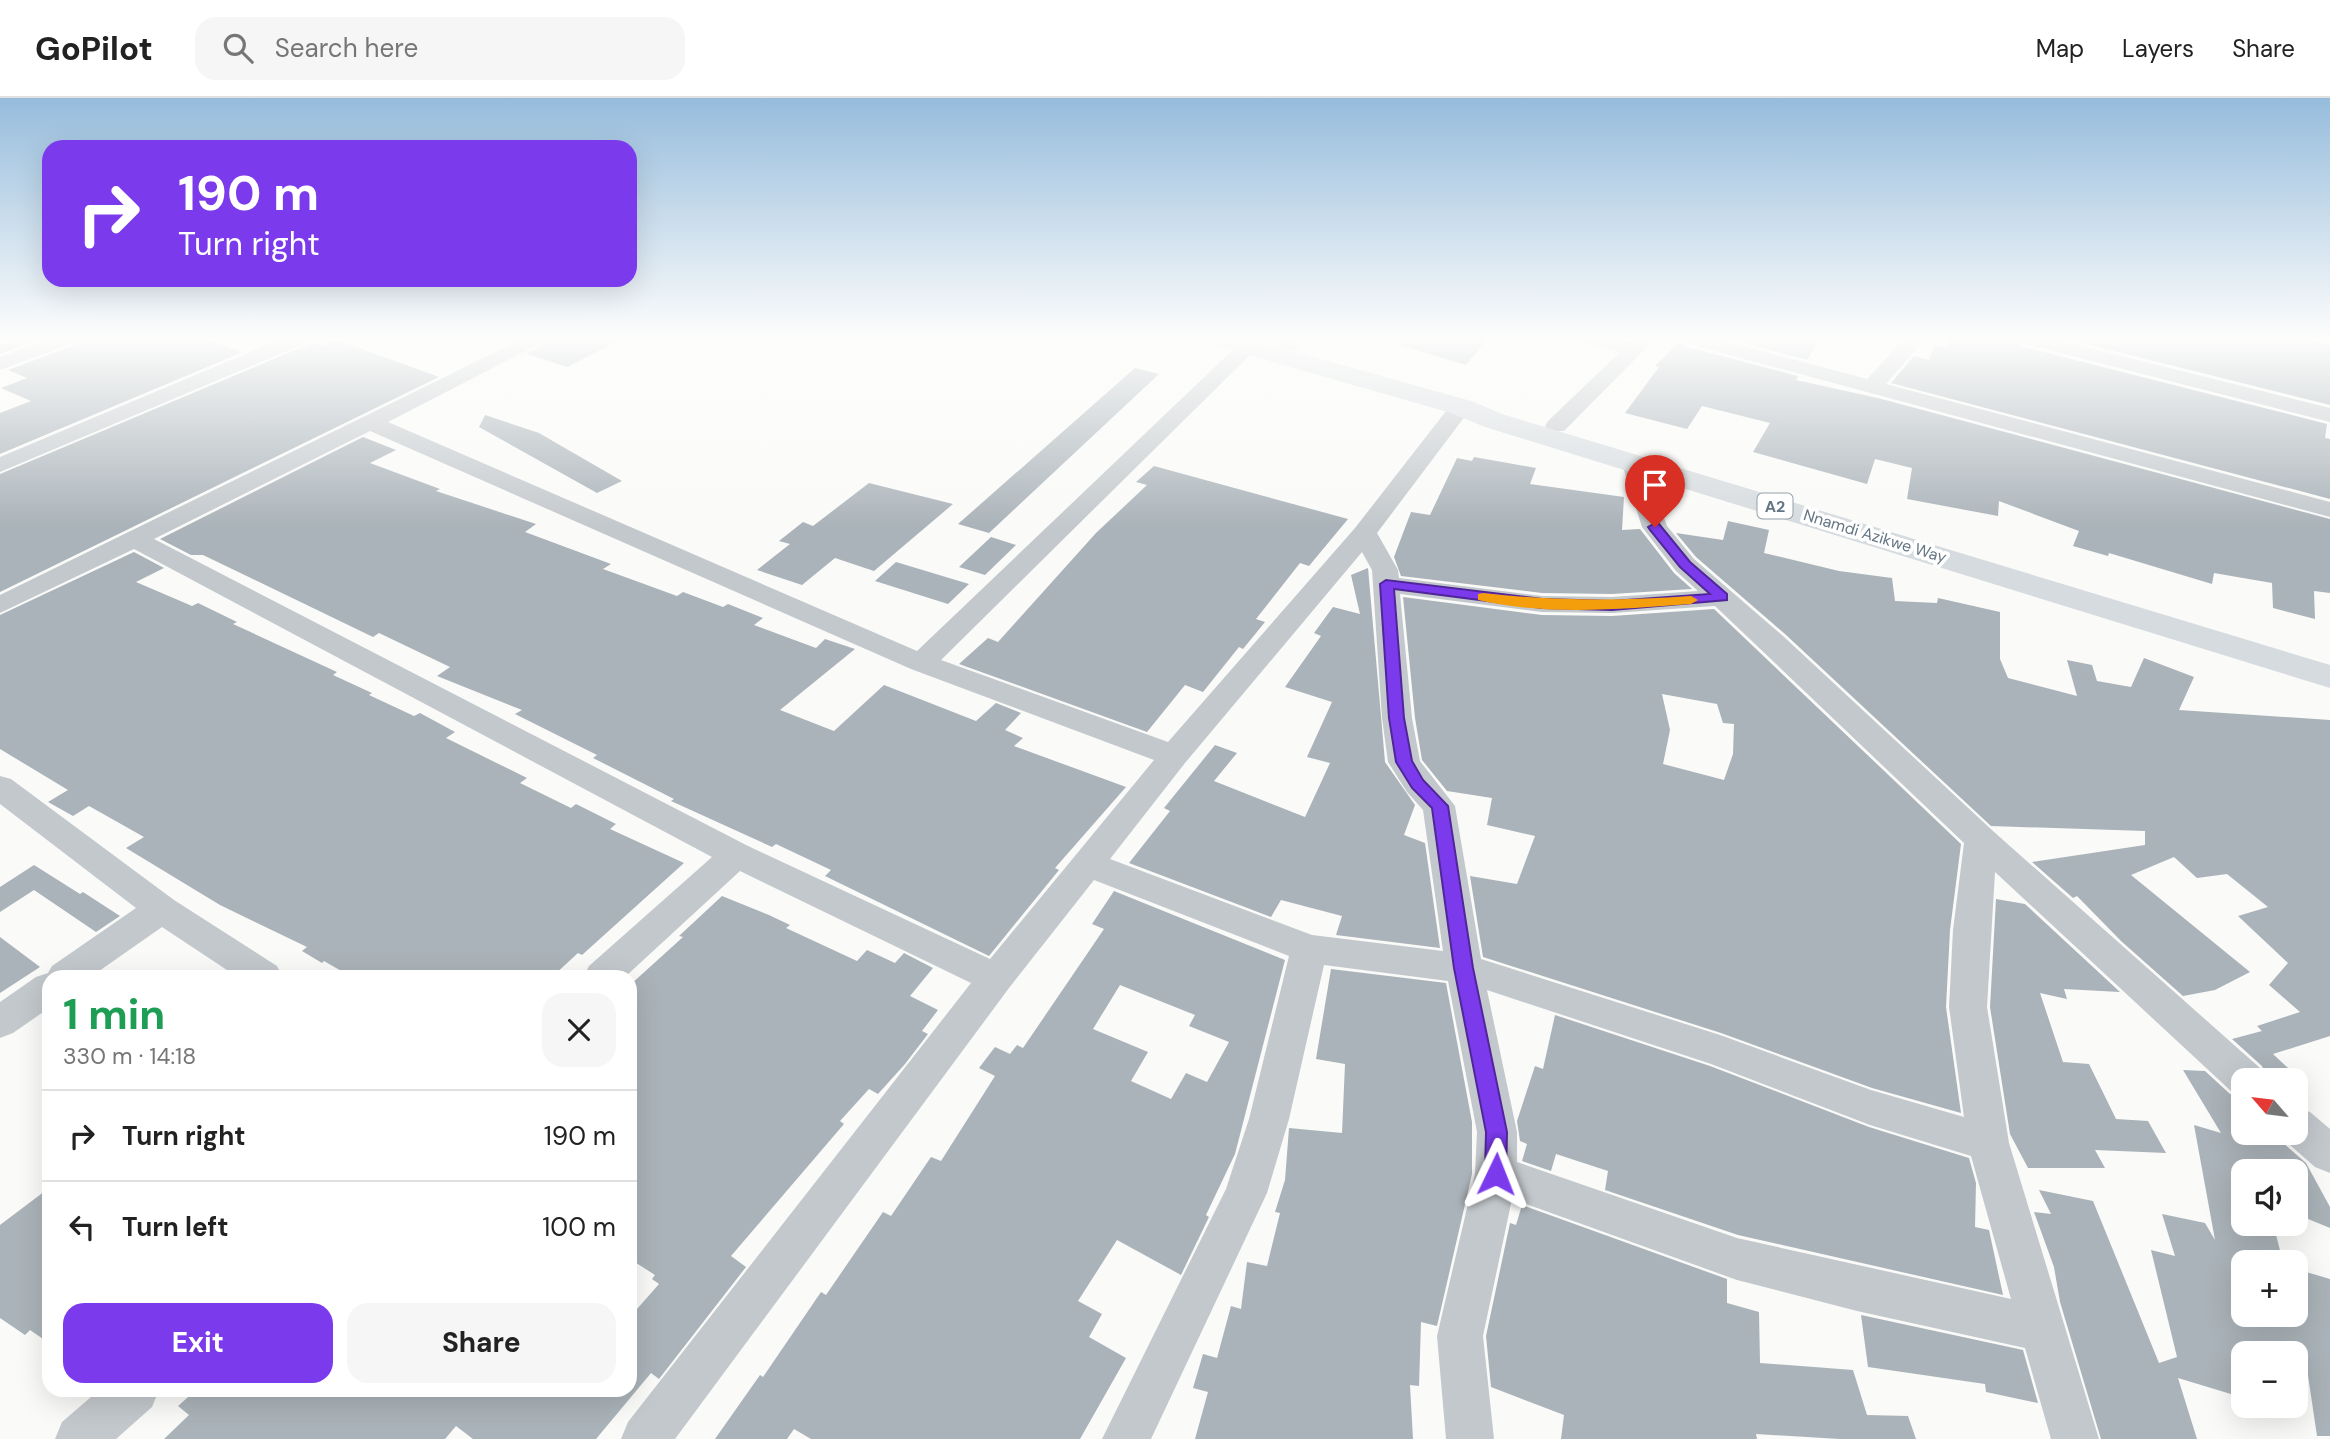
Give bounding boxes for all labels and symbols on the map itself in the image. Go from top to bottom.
pin [1625,455,1685,527]
road number: A2 [1758,494,1792,518]
street label: Nnamdi Azikwe Way [1801,504,1949,568]
north arrow [2231,1068,2308,1144]
position arrow [1459,1137,1533,1211]

